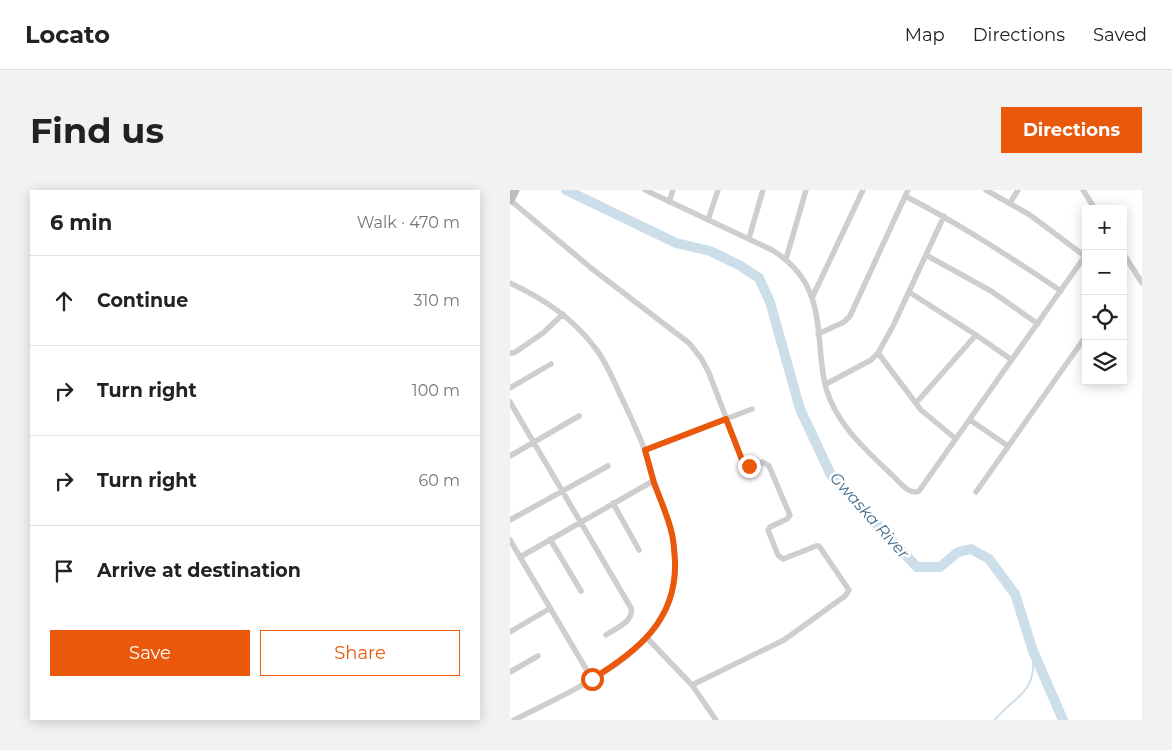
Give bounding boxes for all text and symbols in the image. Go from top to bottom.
text: Locato [25,20,110,49]
text: Map [905,24,945,46]
text: Directions [973,24,1065,46]
text: Saved [1093,24,1147,46]
button: Directions [1001,107,1142,153]
text: Find us [30,109,164,152]
map controls [1082,205,1127,385]
button: + [1082,205,1127,250]
text: 6 min [50,210,112,235]
text: Walk · 470 m [357,213,460,232]
button: − [1082,250,1127,295]
icon: ahead [50,287,78,315]
text: Continue [97,289,188,312]
text: 310 m [413,291,460,310]
button: locate [1082,295,1127,340]
button: layers [1082,340,1127,385]
icon: right [50,377,78,405]
text: Turn right [97,379,197,402]
text: 100 m [412,381,460,400]
route end [738,455,761,478]
icon: right [50,467,78,495]
water label: Gwaska River [826,468,914,563]
text: Turn right [97,469,197,492]
text: 60 m [418,471,460,490]
icon: arrive [50,557,78,585]
text: Arrive at destination [97,559,301,582]
button: Save [50,630,250,676]
button: Share [260,630,460,676]
route start [581,668,604,691]

